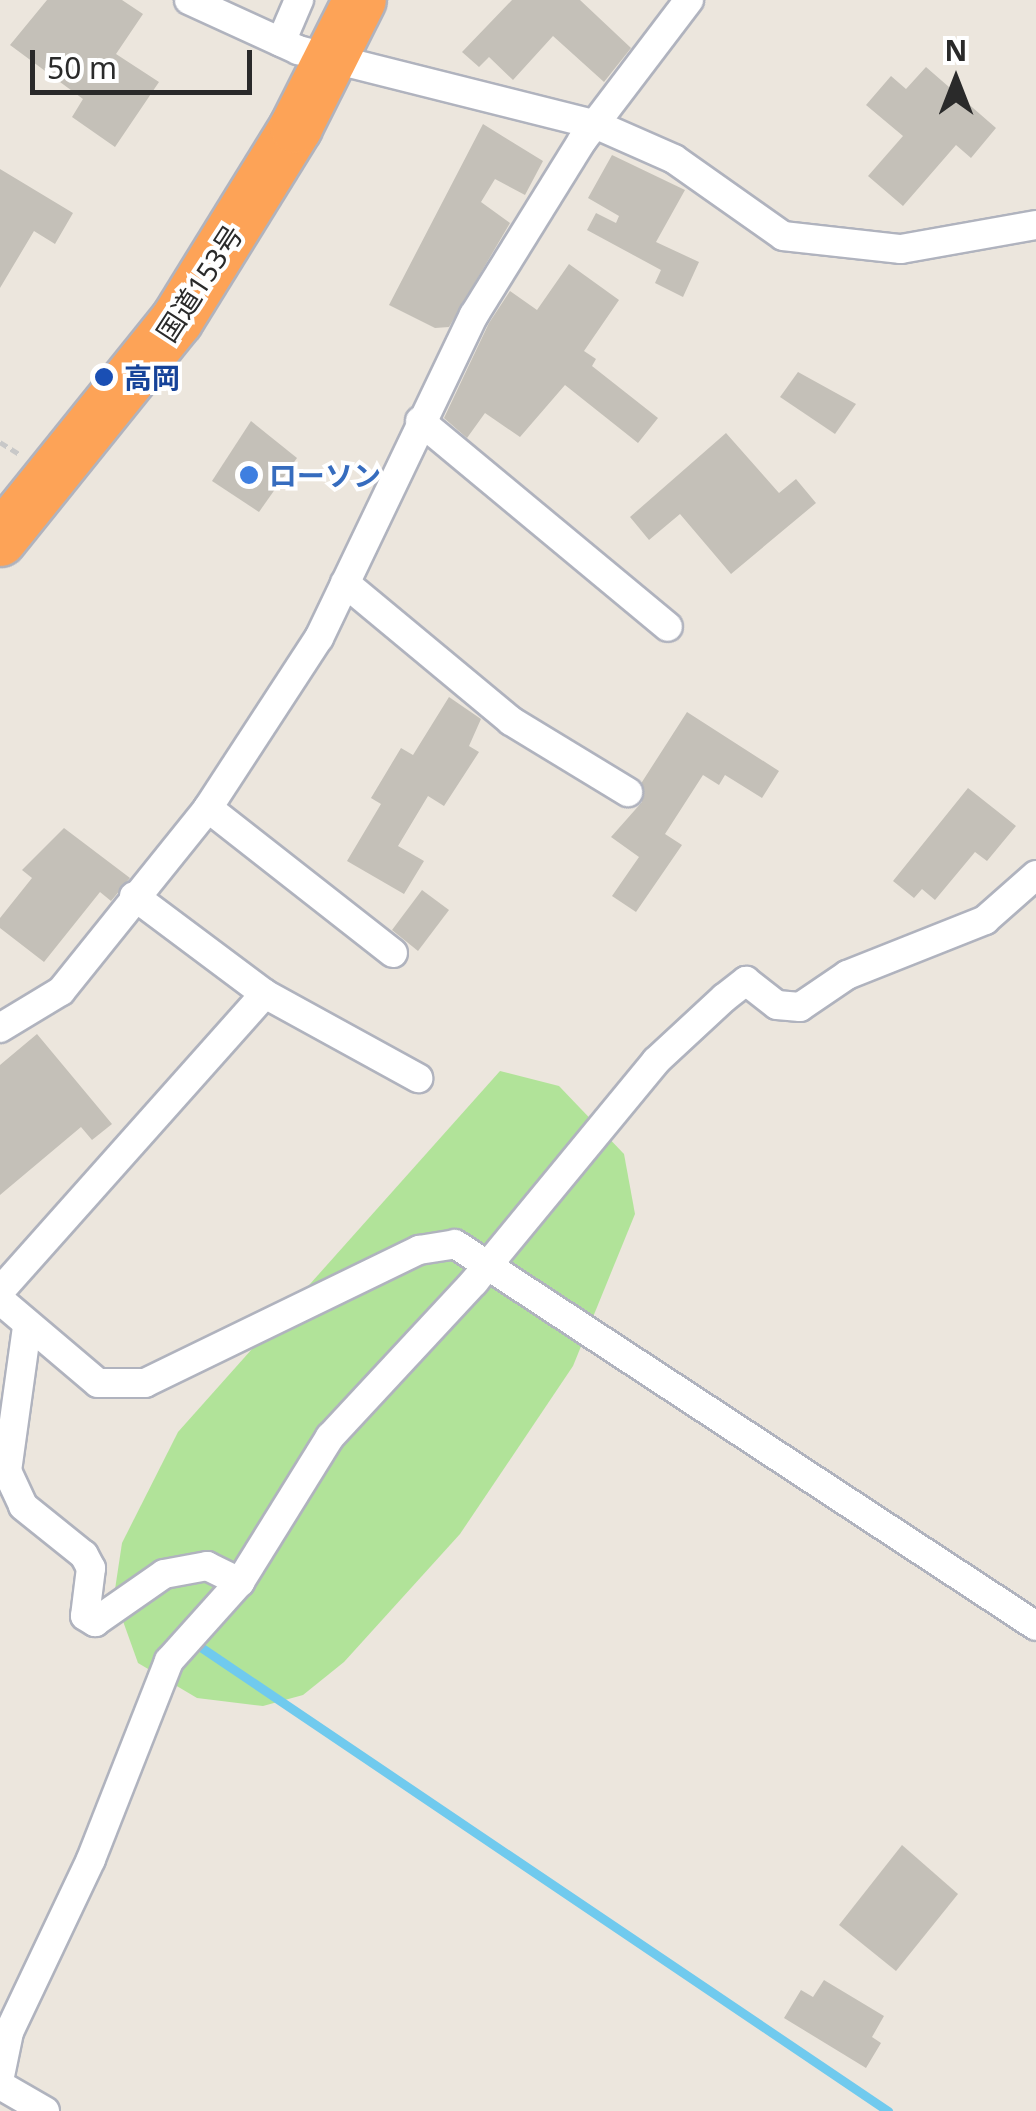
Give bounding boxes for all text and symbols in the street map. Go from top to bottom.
scale bar [35,30,258,92]
north arrow [906,30,1006,130]
text: N [945,31,967,69]
text: 50 m [47,47,117,88]
street label: 国道153号 [149,218,249,348]
place label: 高岡 [124,360,180,394]
marker: 高岡 [93,366,115,388]
place label: ローソン [269,458,381,492]
marker: ローソン [238,464,260,486]

